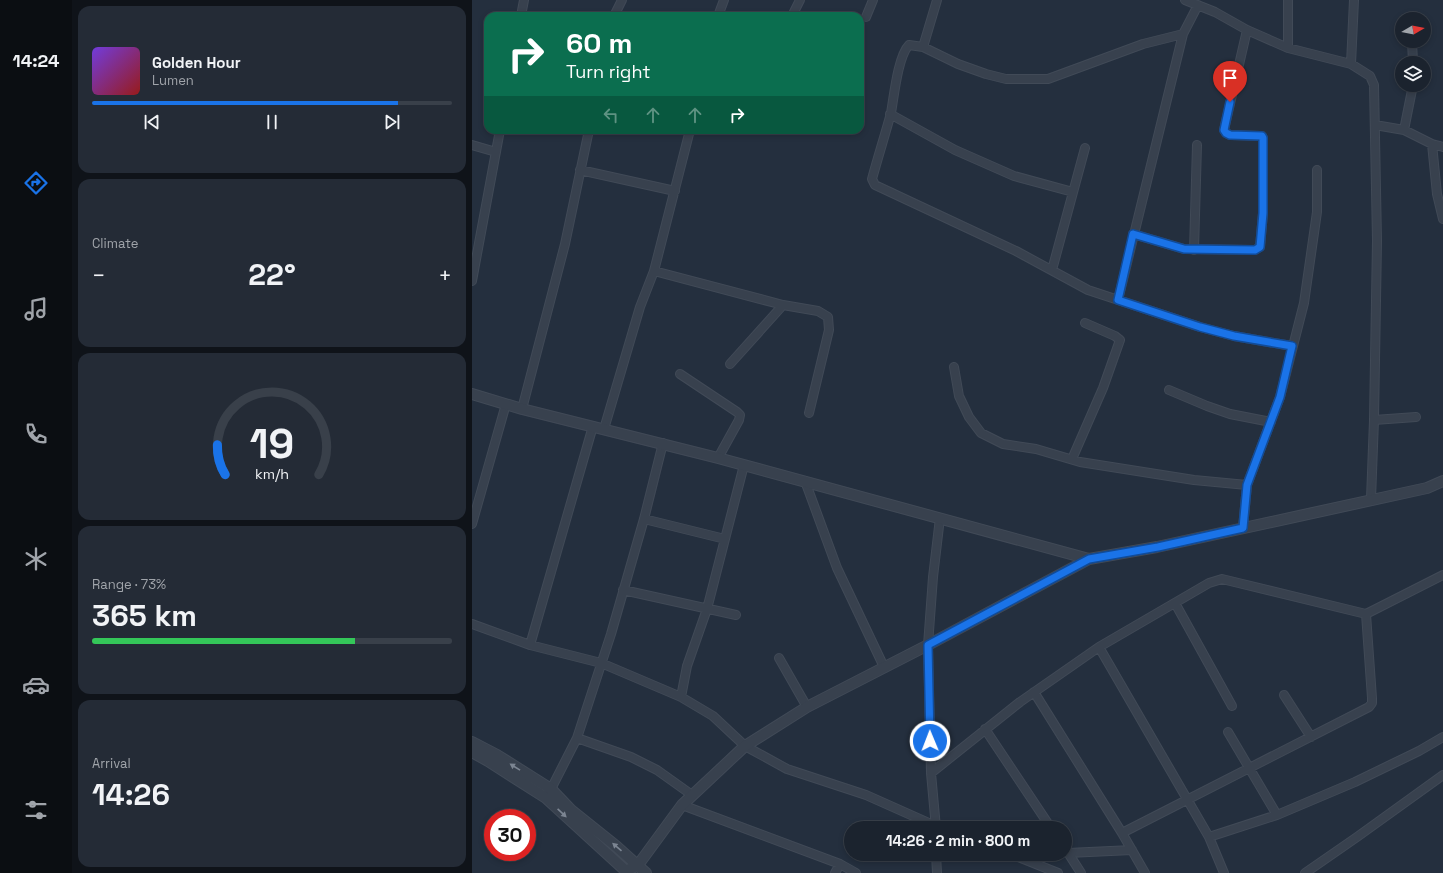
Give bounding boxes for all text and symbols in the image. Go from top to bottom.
north arrow [1395,12,1431,48]
map controls [1395,12,1431,92]
text: 60 m [566,25,632,61]
icon: right [500,28,552,80]
text: 14:24 [13,49,59,72]
text: Golden Hour [152,53,241,72]
button: layers [1395,56,1431,92]
text: Turn right [566,60,650,83]
pin [1213,61,1247,102]
icon: arrive [1219,67,1241,89]
text: Lumen [152,72,194,89]
icon: left [600,104,622,126]
icon: ahead [642,104,664,126]
icon: ahead [684,104,706,126]
icon: right [726,104,748,126]
icon: previous [141,111,163,133]
icon: pause [261,111,283,133]
icon: next [381,111,403,133]
icon: directions [22,169,50,197]
text: Climate [92,235,138,252]
text: 22° [248,255,296,294]
text: − [92,261,106,289]
text: + [438,261,452,289]
icon: music [22,295,50,323]
text: 19 [250,416,294,469]
icon: phone [22,420,50,448]
text: km/h [255,464,289,482]
icon: climate [22,545,50,573]
text: Range · 73% [92,576,166,593]
text: 365 km [92,596,197,635]
icon: car [22,671,50,699]
position arrow [909,720,951,762]
text: Arrival [92,755,131,772]
one-way arrow [510,763,520,771]
text: 14:26 [92,775,170,814]
icon: filters [22,796,50,824]
one-way arrow [557,808,567,818]
speed limit sign: 30 [484,809,536,861]
text: 14:26 · 2 min · 800 m [886,831,1030,850]
one-way arrow [612,842,623,851]

